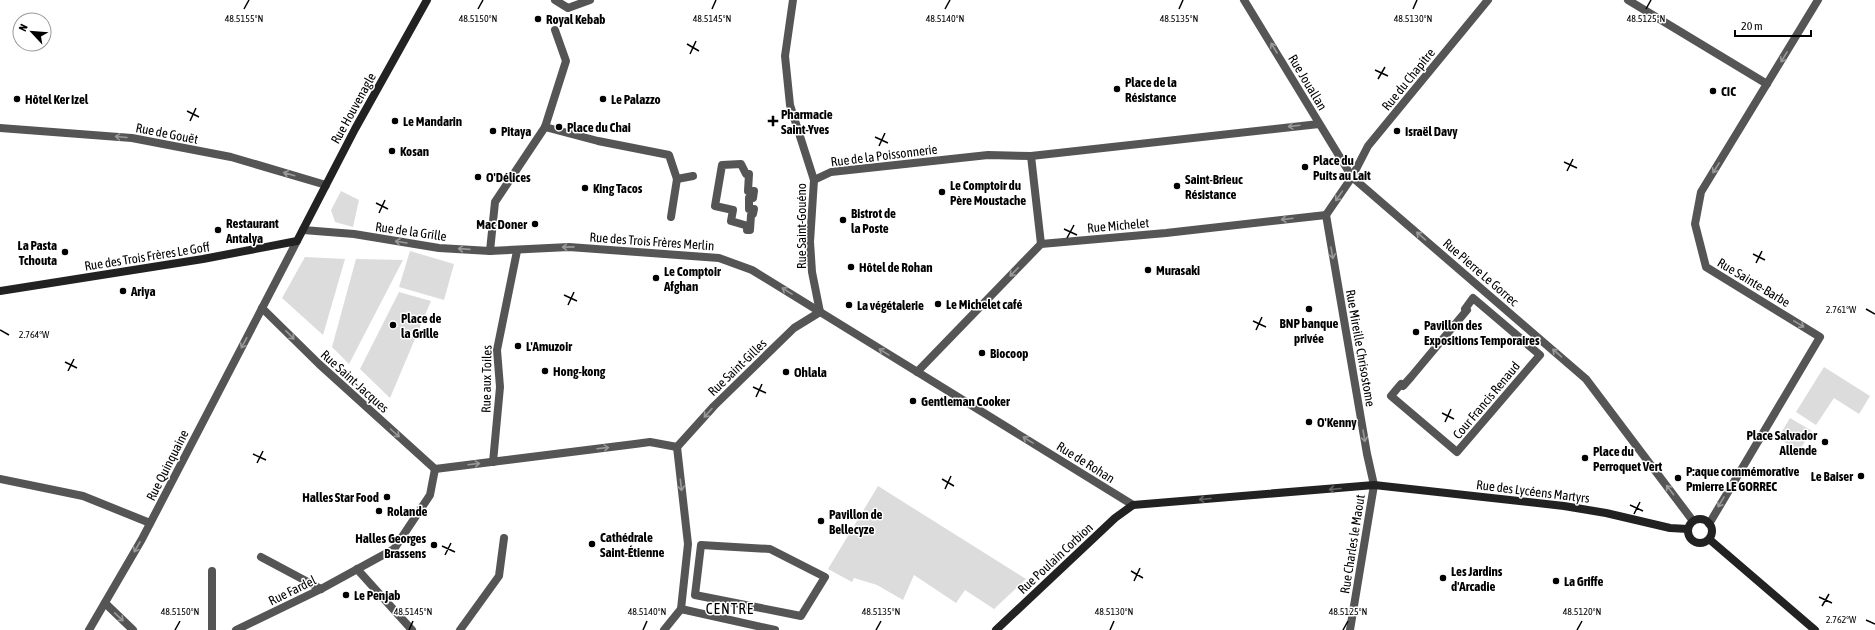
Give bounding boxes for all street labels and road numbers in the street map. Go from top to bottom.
street label: Rue du Chapitre [1379,45,1438,113]
street label: Rue Jouallan [1285,52,1330,113]
street label: Rue Houvenagle [328,70,379,146]
street label: Rue de Gouët [134,120,200,147]
street label: Rue de la Poissonnerie [830,141,938,169]
street label: Rue Saint-Gouéno [794,183,809,269]
street label: Rue Michelet [1086,215,1150,236]
street label: Rue de la Grille [374,219,448,244]
street label: Rue des Trois Frères Merlin [589,230,715,253]
street label: Rue Pierre Le Gorrec [1440,236,1522,309]
street label: Rue des Trois Frères Le Goff [83,239,211,274]
street label: Rue Sainte-Barbe [1715,255,1793,310]
street label: Rue Mireille Chrisostome [1343,288,1378,408]
street label: Rue Saint-Gilles [705,335,770,399]
street label: Rue aux Toiles [478,345,495,413]
street label: Rue Saint-Jacques [318,347,392,416]
street label: Cour Francis Renaud [1450,359,1523,442]
street label: Rue Quinquaine [143,427,192,503]
street label: Rue de Rohan [1054,439,1118,486]
street label: Rue des Lycéens Martyrs [1475,477,1591,506]
street label: Rue Charles le Maout [1337,493,1368,595]
street label: Rue Poulain Corbion [1015,520,1096,597]
street label: Rue Fardel [266,572,319,608]

